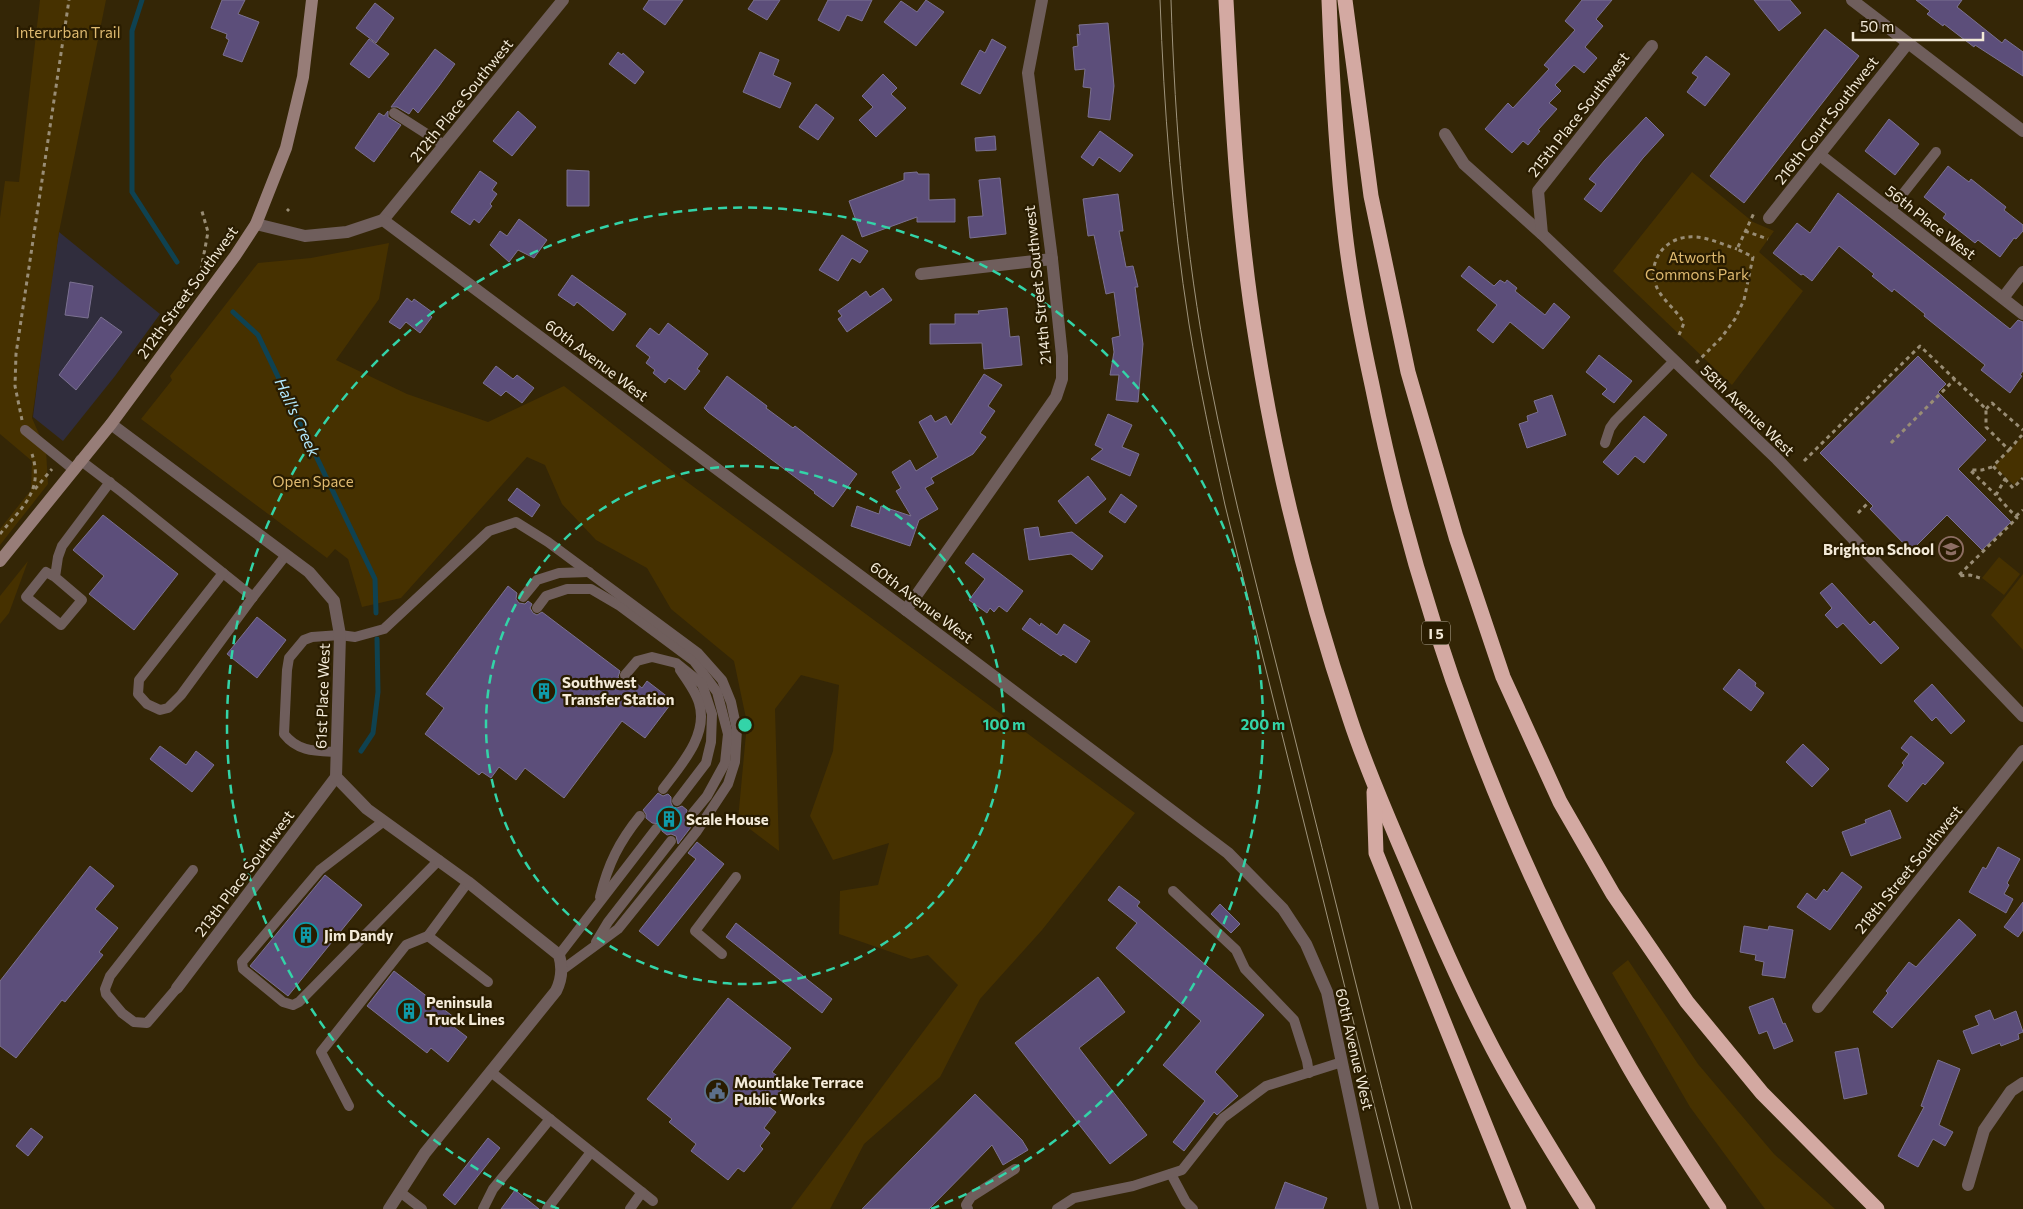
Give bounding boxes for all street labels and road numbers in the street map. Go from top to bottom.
street label: 212th Place Southwest [406,35,516,165]
street label: 215th Place Southwest [1524,48,1632,180]
street label: 216th Court Southwest [1770,52,1882,188]
street label: 56th Place West [1882,181,1980,263]
street label: 214th Street Southwest [1020,205,1054,365]
street label: 212th Street Southwest [133,222,241,362]
street label: 60th Avenue West [542,315,652,405]
street label: 58th Avenue West [1697,361,1799,459]
street label: 60th Avenue West [867,557,977,647]
road number: I 5 [1422,622,1450,644]
street label: 61st Place West [311,643,333,749]
street label: 218th Street Southwest [1851,801,1965,937]
street label: 213th Place Southwest [191,806,297,940]
street label: 60th Avenue West [1332,986,1378,1112]

